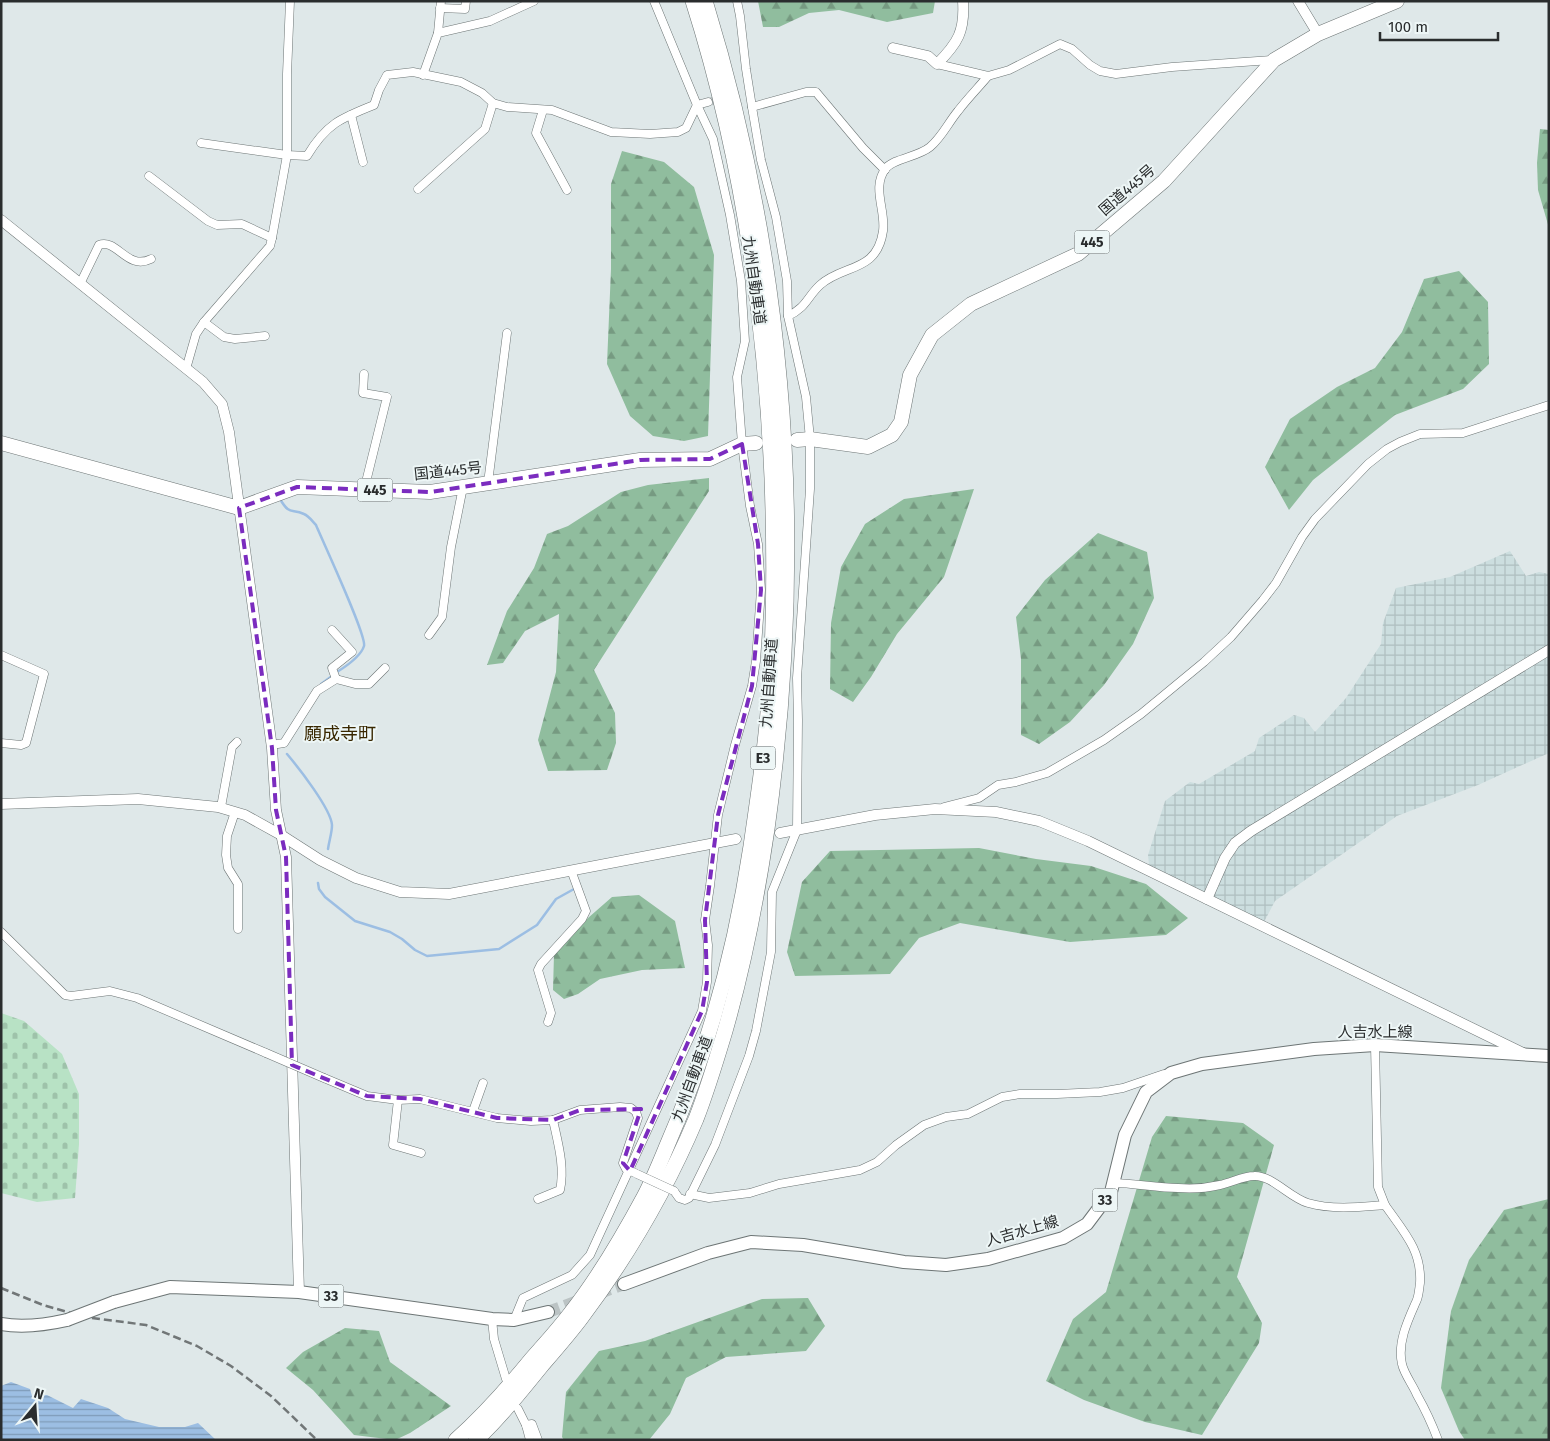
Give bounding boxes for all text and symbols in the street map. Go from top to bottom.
scale bar [1380,10,1498,42]
text: 100 m [1388,18,1428,36]
street label: 国道445号 [1095,161,1159,219]
road number: 445 [1074,230,1110,253]
street label: 九州自動車道 [739,234,769,326]
street label: 国道445号 [413,458,483,484]
road number: 445 [358,478,392,502]
street label: 九州自動車道 [757,637,781,729]
district label: 願成寺町 [304,723,376,745]
road number: E3 [750,746,776,770]
street label: 人吉水上線 [1337,1023,1413,1041]
street label: 九州自動車道 [668,1034,716,1124]
road number: 33 [1092,1188,1118,1212]
street label: 人吉水上線 [983,1212,1061,1250]
road number: 33 [318,1284,344,1308]
north arrow [10,1381,60,1431]
text: N [32,1385,46,1404]

